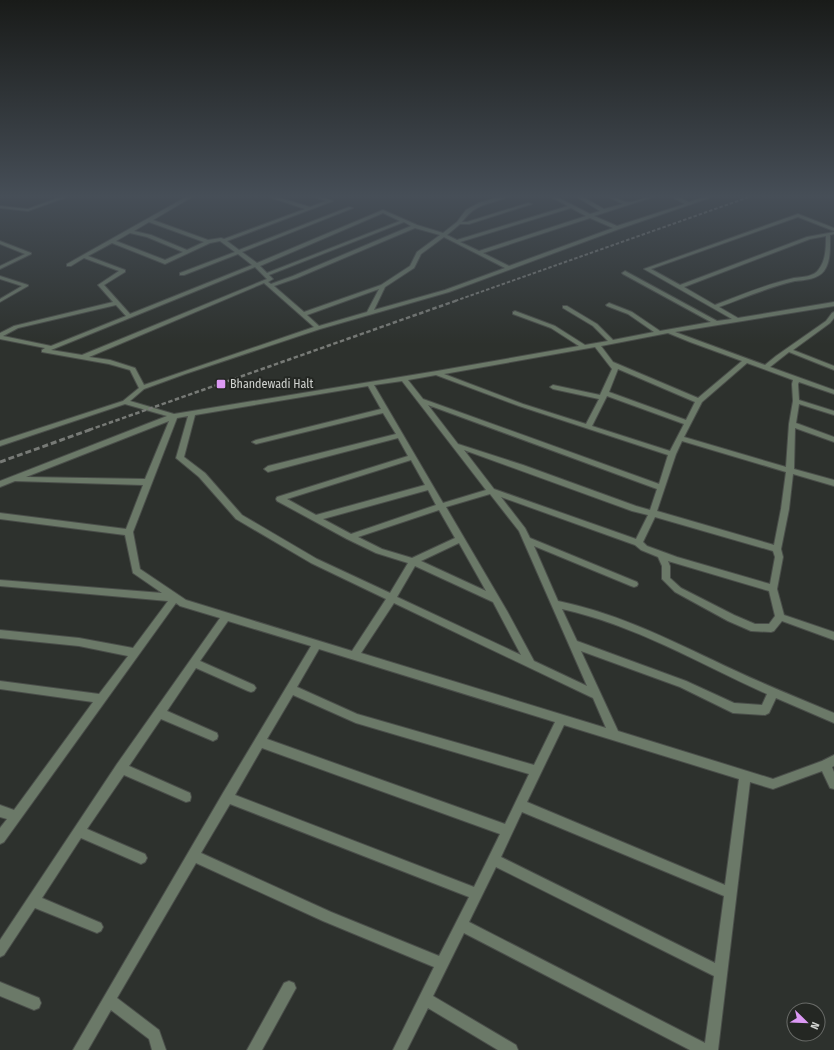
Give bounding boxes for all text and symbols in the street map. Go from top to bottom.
place label: Bhandewadi Halt [230,377,314,391]
marker: Bhandewadi Halt [215,378,227,390]
north arrow [786,1002,826,1042]
text: N [807,1020,822,1031]

